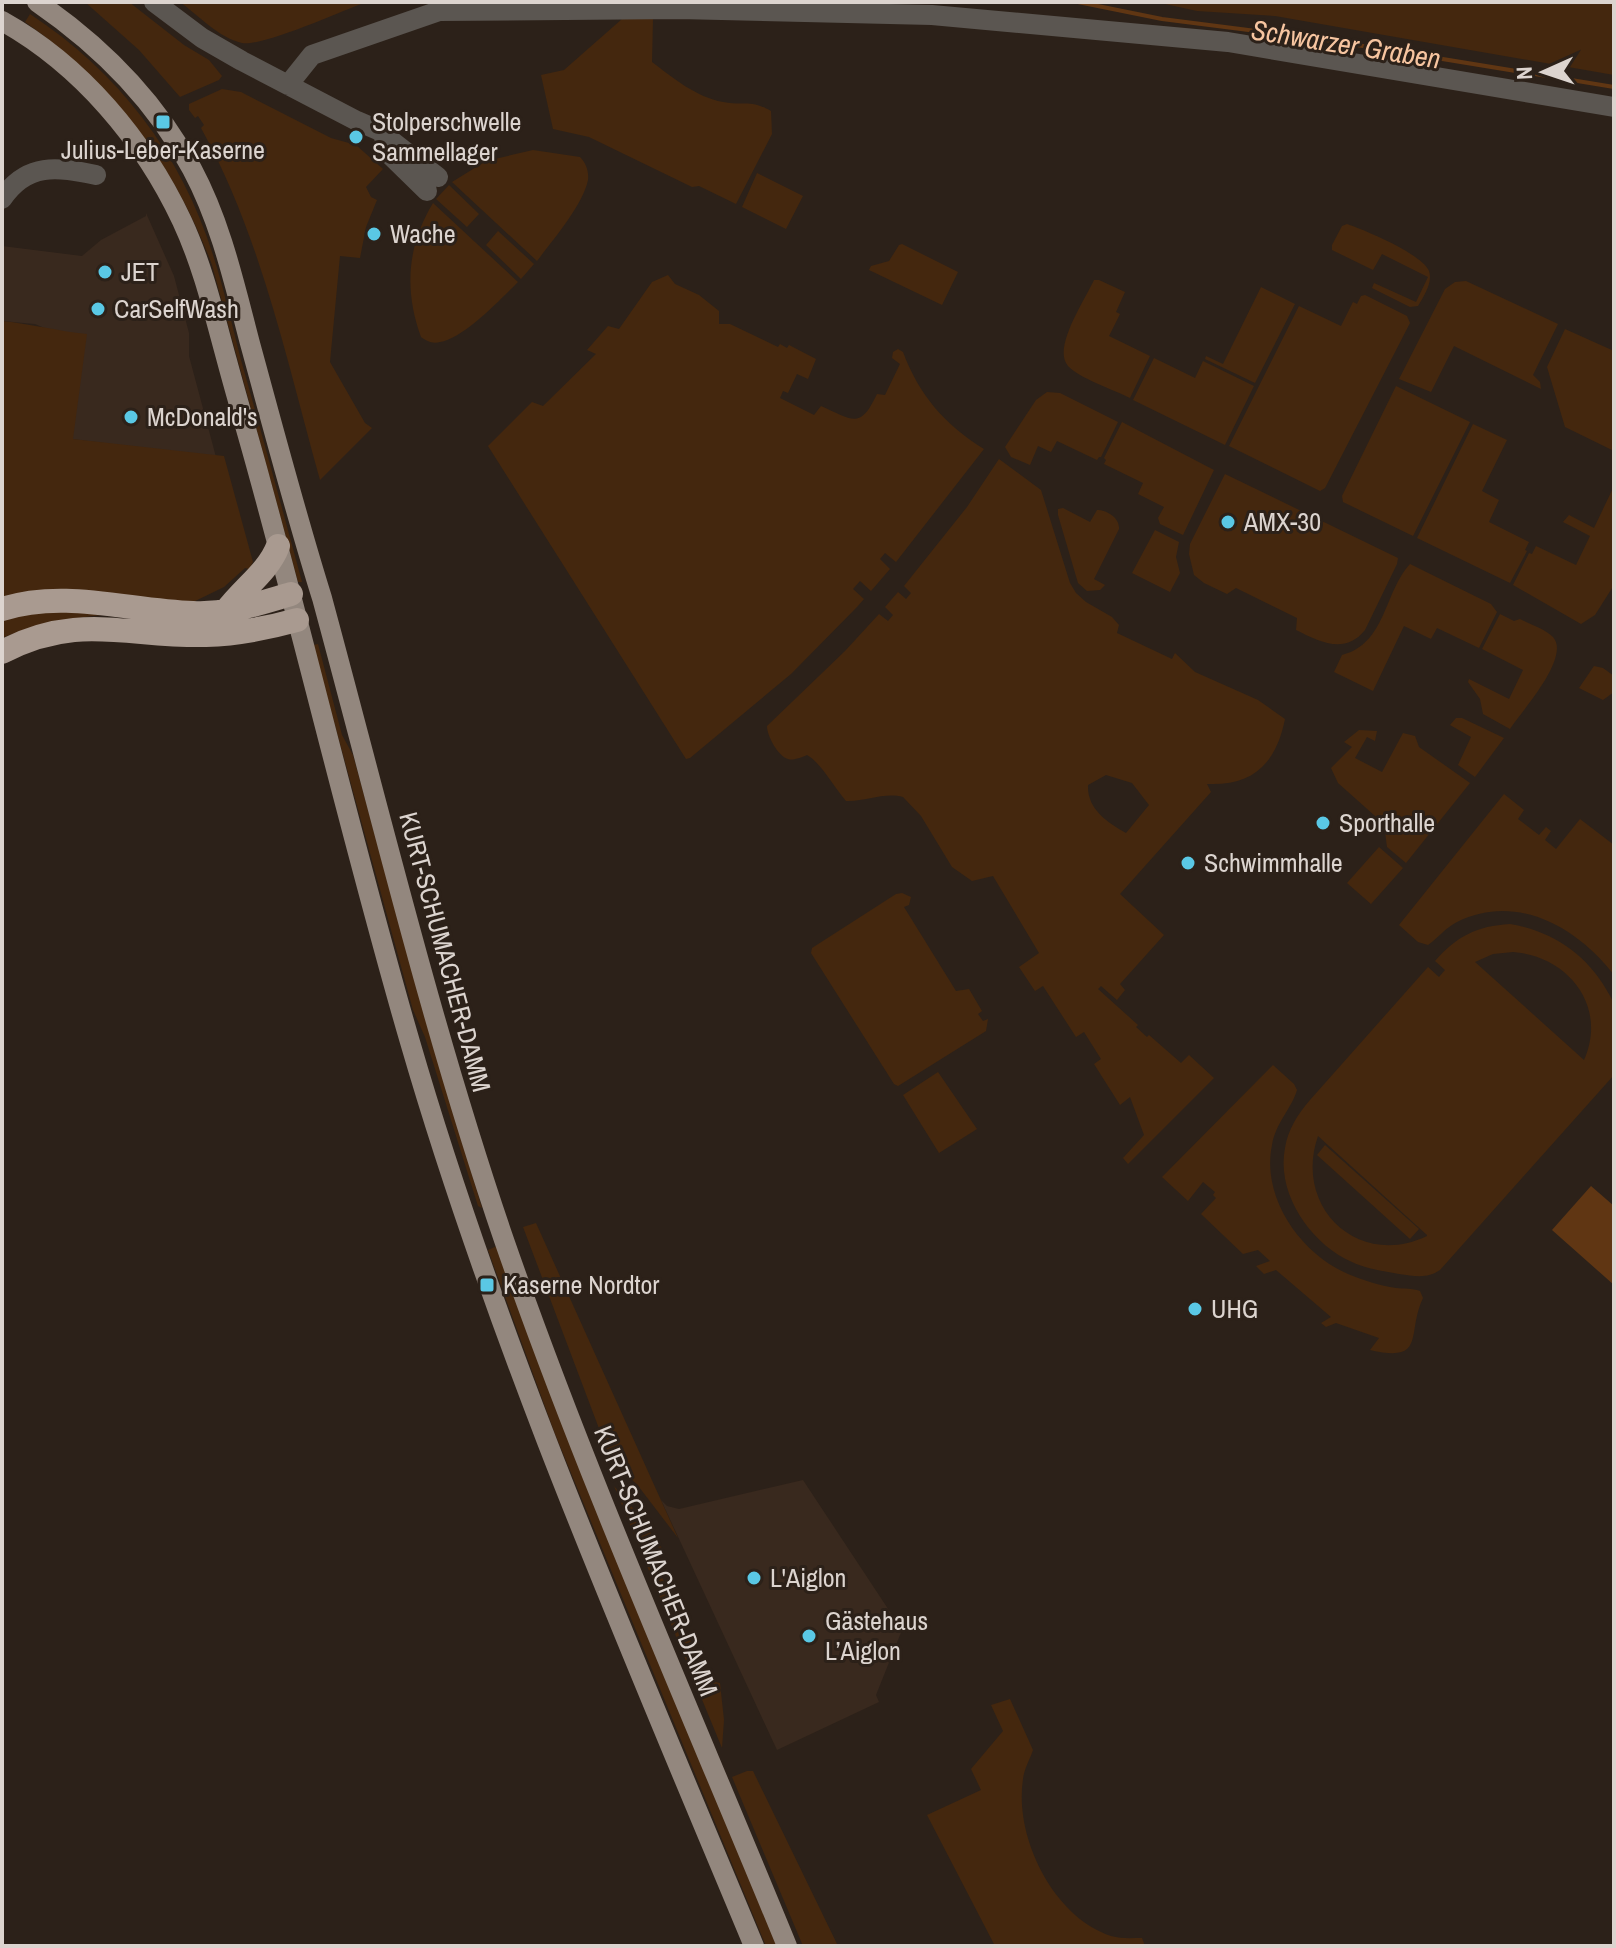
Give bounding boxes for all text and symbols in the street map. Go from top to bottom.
water label: Schwarzer Graben [1248,10,1444,78]
north arrow [1504,32,1584,112]
text: N [1509,66,1539,80]
place label: Stolperschwelle Sammellager [372,104,521,169]
marker: Julius-Leber-Kaserne [154,113,172,131]
marker: Stolperschwelle Sammellager [347,128,365,146]
place label: Julius-Leber-Kaserne [61,132,265,167]
place label: Wache [390,216,456,251]
marker: Wache [365,225,383,243]
place label: JET [121,254,159,289]
marker: JET [96,263,114,281]
place label: CarSelfWash [114,291,239,326]
marker: CarSelfWash [89,300,107,318]
place label: McDonald's [147,399,258,434]
marker: McDonald's [122,408,140,426]
place label: AMX-30 [1243,504,1321,539]
marker: AMX-30 [1219,513,1237,531]
place label: Sporthalle [1339,805,1435,840]
street label: KURT-SCHUMACHER-DAMM [391,808,500,1096]
marker: Sporthalle [1314,814,1332,832]
place label: Schwimmhalle [1204,845,1343,880]
marker: Schwimmhalle [1179,854,1197,872]
place label: Kaserne Nordtor [503,1267,659,1302]
marker: Kaserne Nordtor [478,1276,496,1294]
place label: UHG [1211,1291,1258,1326]
marker: UHG [1186,1300,1204,1318]
street label: KURT-SCHUMACHER-DAMM [586,1420,727,1701]
place label: L'Aiglon [770,1560,846,1595]
marker: L'Aiglon [745,1569,763,1587]
place label: Gästehaus L’Aiglon [825,1603,928,1668]
marker: Gästehaus L’Aiglon [800,1627,818,1645]

